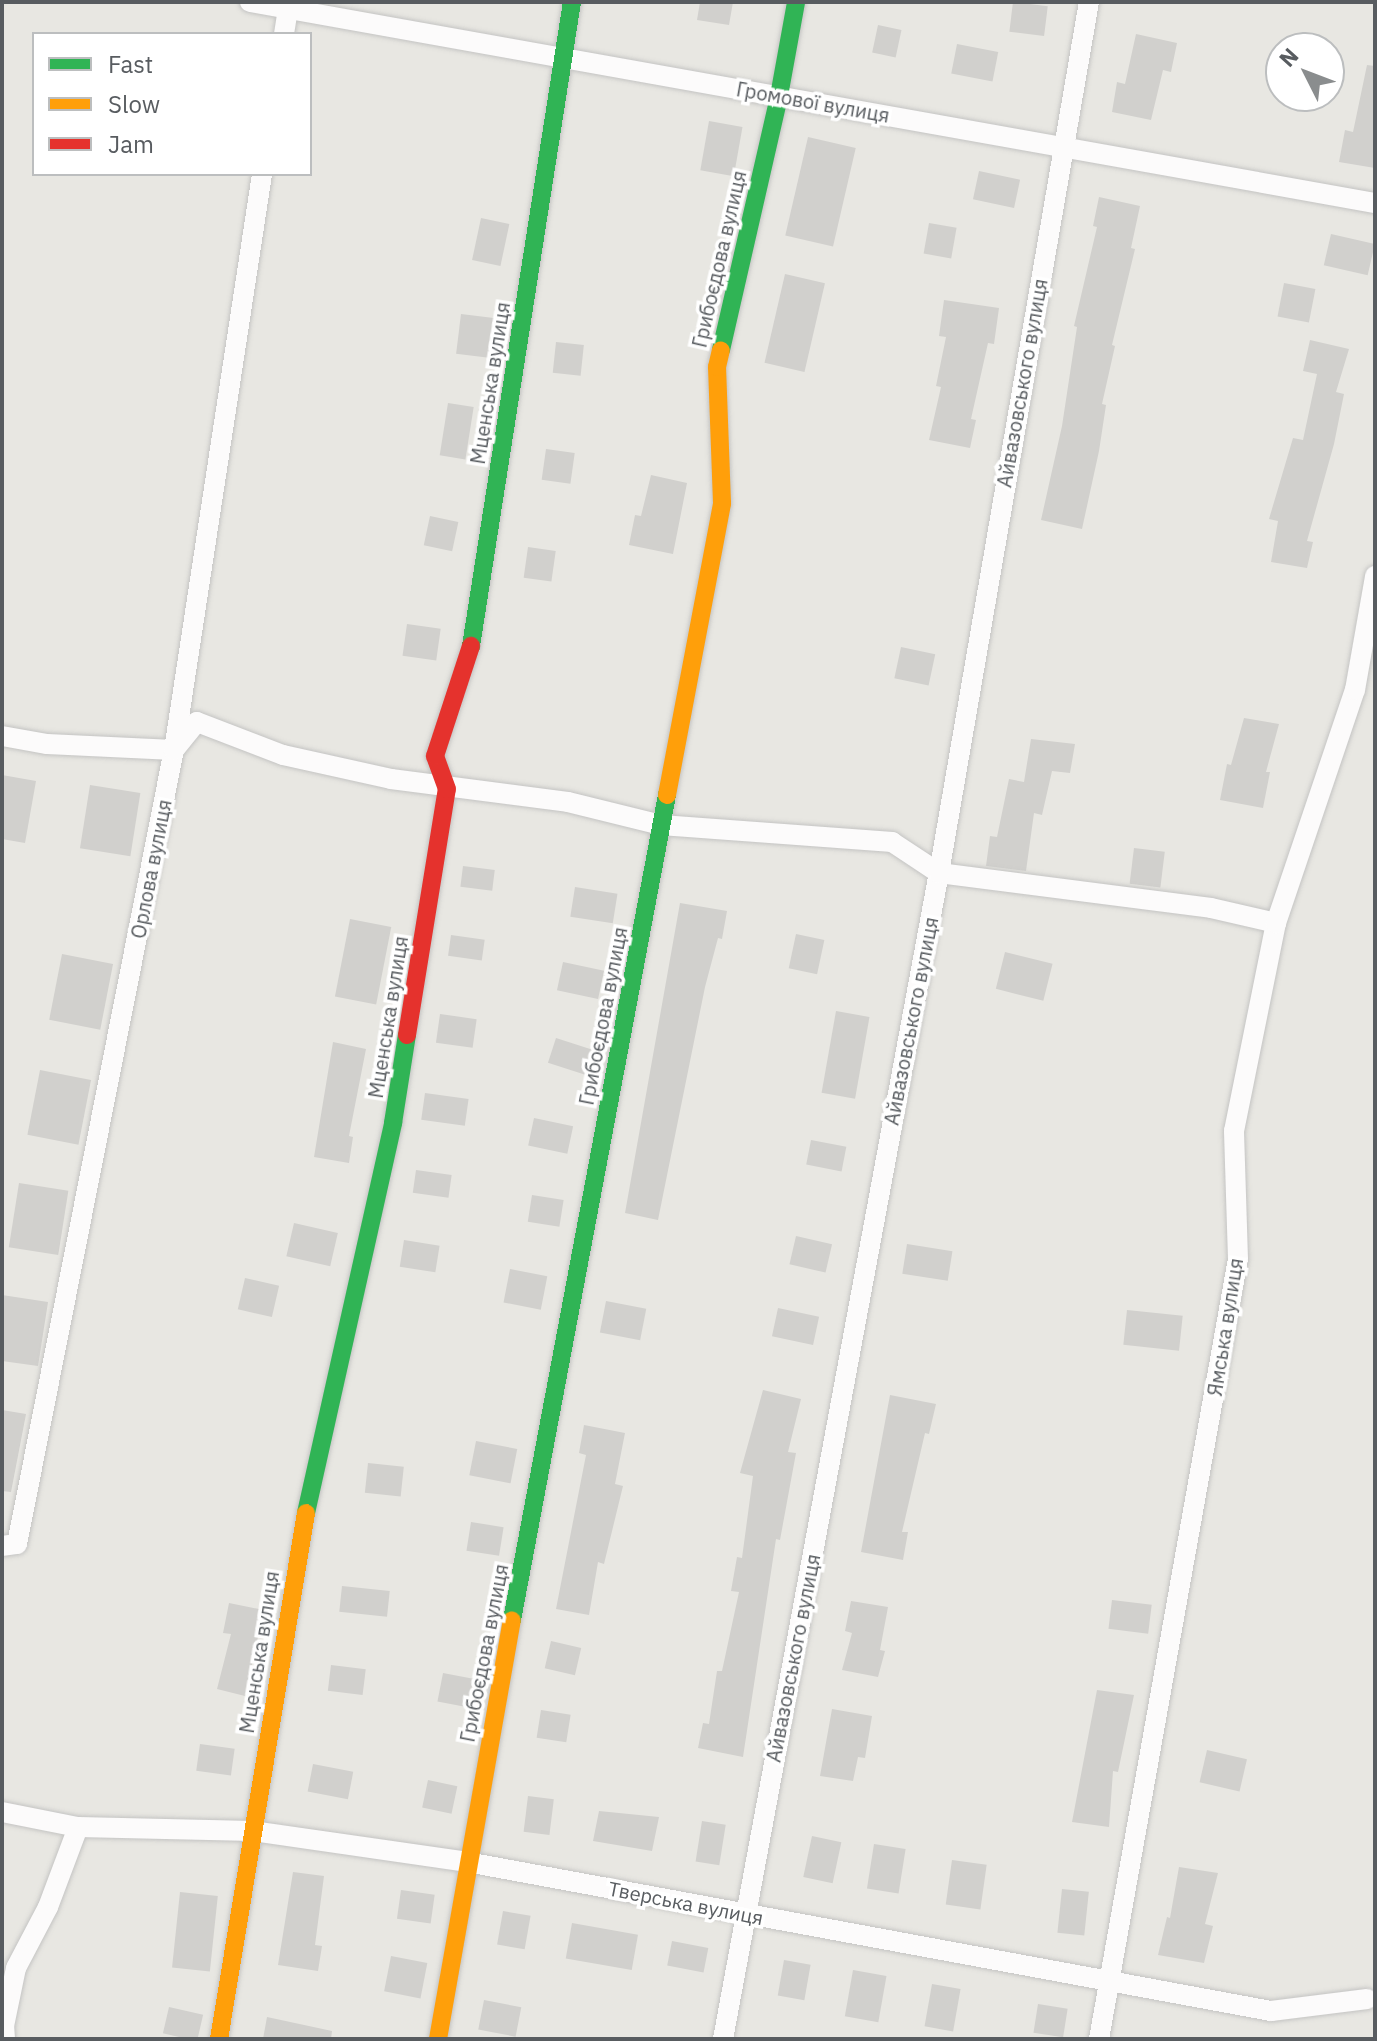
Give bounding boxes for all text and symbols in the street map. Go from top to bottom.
legend [32,32,312,176]
north arrow [1265,32,1345,112]
text: N [1272,41,1304,73]
text: Fast [108,48,153,80]
street label: Громової вулиця [734,77,892,127]
text: Slow [108,88,160,120]
text: Jam [108,128,154,160]
street label: Грибоєдова вулиця [687,168,751,350]
street label: Айвазовського вулиця [992,277,1052,489]
street label: Мценська вулиця [465,300,515,466]
street label: Орлова вулиця [126,797,176,941]
street label: Айвазовського вулиця [879,915,943,1127]
street label: Грибоєдова вулиця [574,925,632,1107]
street label: Мценська вулиця [363,934,413,1100]
street label: Ямська вулиця [1202,1256,1248,1398]
street label: Айвазовського вулиця [761,1552,825,1764]
street label: Грибоєдова вулиця [455,1562,513,1744]
street label: Мценська вулиця [234,1569,284,1735]
street label: Тверська вулиця [606,1876,766,1930]

